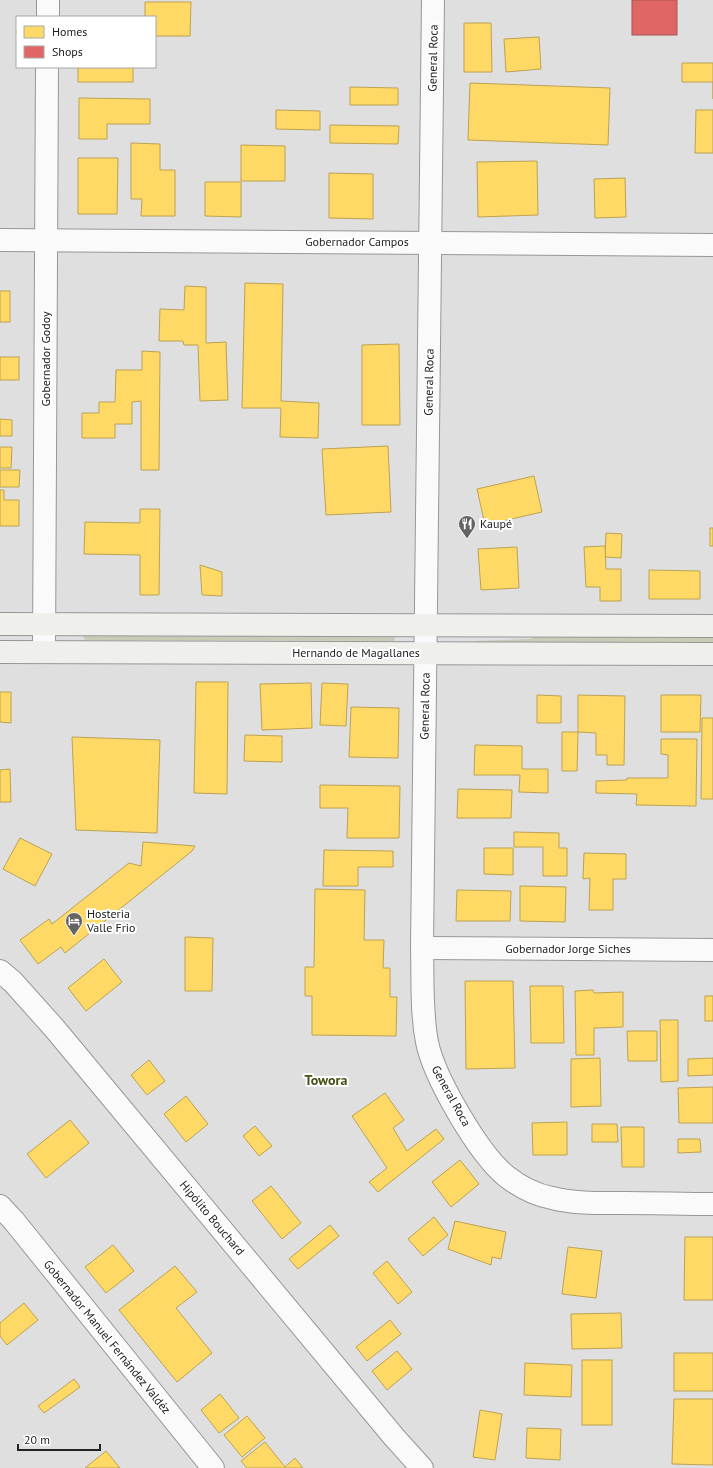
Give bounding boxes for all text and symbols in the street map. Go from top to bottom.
legend [16,16,156,68]
text: Homes [52,24,87,39]
street label: General Roca [424,24,441,92]
text: Shops [52,44,83,59]
street label: Gobernador Campos [305,234,409,249]
street label: Gobernador Godoy [38,311,53,407]
street label: General Roca [420,348,437,416]
restaurant icon: Kaupé [457,514,477,539]
place label: Kaupé [480,516,512,531]
street label: Hernando de Magallanes [292,645,420,660]
street label: General Roca [416,672,433,740]
place label: Hosteria Valle Frio [86,906,135,935]
hotel icon: Hosteria Valle Frio [64,911,84,936]
street label: Gobernador Jorge Siches [505,941,631,956]
street label: General Roca [429,1063,474,1129]
district label: Towora [305,1071,347,1089]
street label: Hipólito Bouchard [177,1177,248,1258]
street label: Gobernador Manuel Fernández Valdéz [41,1257,174,1417]
scale bar [18,1426,100,1452]
text: 20 m [24,1432,50,1447]

